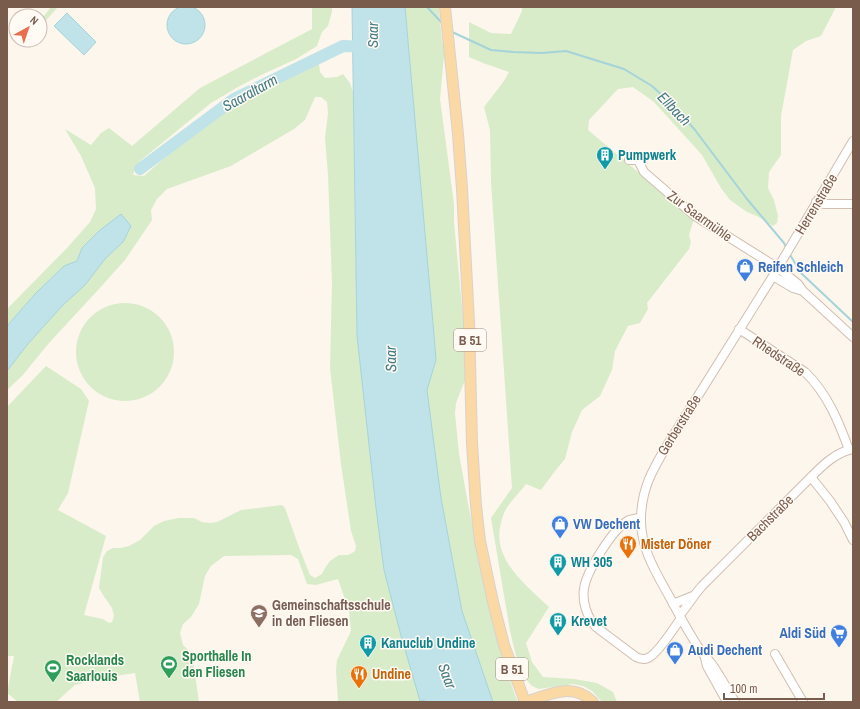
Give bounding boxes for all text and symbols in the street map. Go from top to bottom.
north arrow [8,8,48,48]
text: N [27,13,41,28]
water label: Saar [362,21,383,48]
water label: Saaraltarm [218,69,281,116]
water label: Ellbach [653,87,696,131]
building icon: Pumpwerk [595,145,615,170]
place label: Pumpwerk [618,146,677,164]
street label: Herrenstraße [791,170,841,238]
street label: Zur Saarmühle [664,186,736,246]
shop icon: Reifen Schleich [735,257,755,282]
place label: Reifen Schleich [758,258,844,276]
road number: B 51 [454,329,486,351]
street label: Rhedstraße [749,332,809,380]
water label: Saar [380,345,401,372]
street label: Gerberstraße [653,391,705,459]
street label: Bachstraße [743,491,797,545]
shop icon: VW Dechent [550,514,570,539]
place label: VW Dechent [573,515,640,533]
restaurant icon: Mister Döner [618,534,638,559]
place label: Mister Döner [641,535,712,553]
building icon: WH 305 [548,552,568,577]
place label: WH 305 [571,553,613,571]
place label: Gemeinschaftsschule in den Fliesen [272,596,391,630]
school or university icon: Gemeinschaftsschule in den Fliesen [249,603,269,628]
building icon: Krevet [548,611,568,636]
place label: Krevet [571,612,607,630]
supermarket icon: Aldi Süd [829,623,849,648]
place label: Aldi Süd [779,624,826,642]
building icon: Kanuclub Undine [358,633,378,658]
place label: Kanuclub Undine [381,634,475,652]
shop icon: Audi Dechent [665,640,685,665]
place label: Audi Dechent [688,641,762,659]
place label: Sporthalle In den Fliesen [182,647,252,681]
place label: Rocklands Saarlouis [66,651,124,685]
sports icon: Sporthalle In den Fliesen [159,654,179,679]
sports icon: Rocklands Saarlouis [43,658,63,683]
road number: B 51 [496,658,528,680]
water label: Saar [433,660,462,693]
restaurant icon: Undine [349,664,369,689]
place label: Undine [372,665,411,683]
scale bar [724,675,824,701]
text: 100 m [730,681,757,697]

